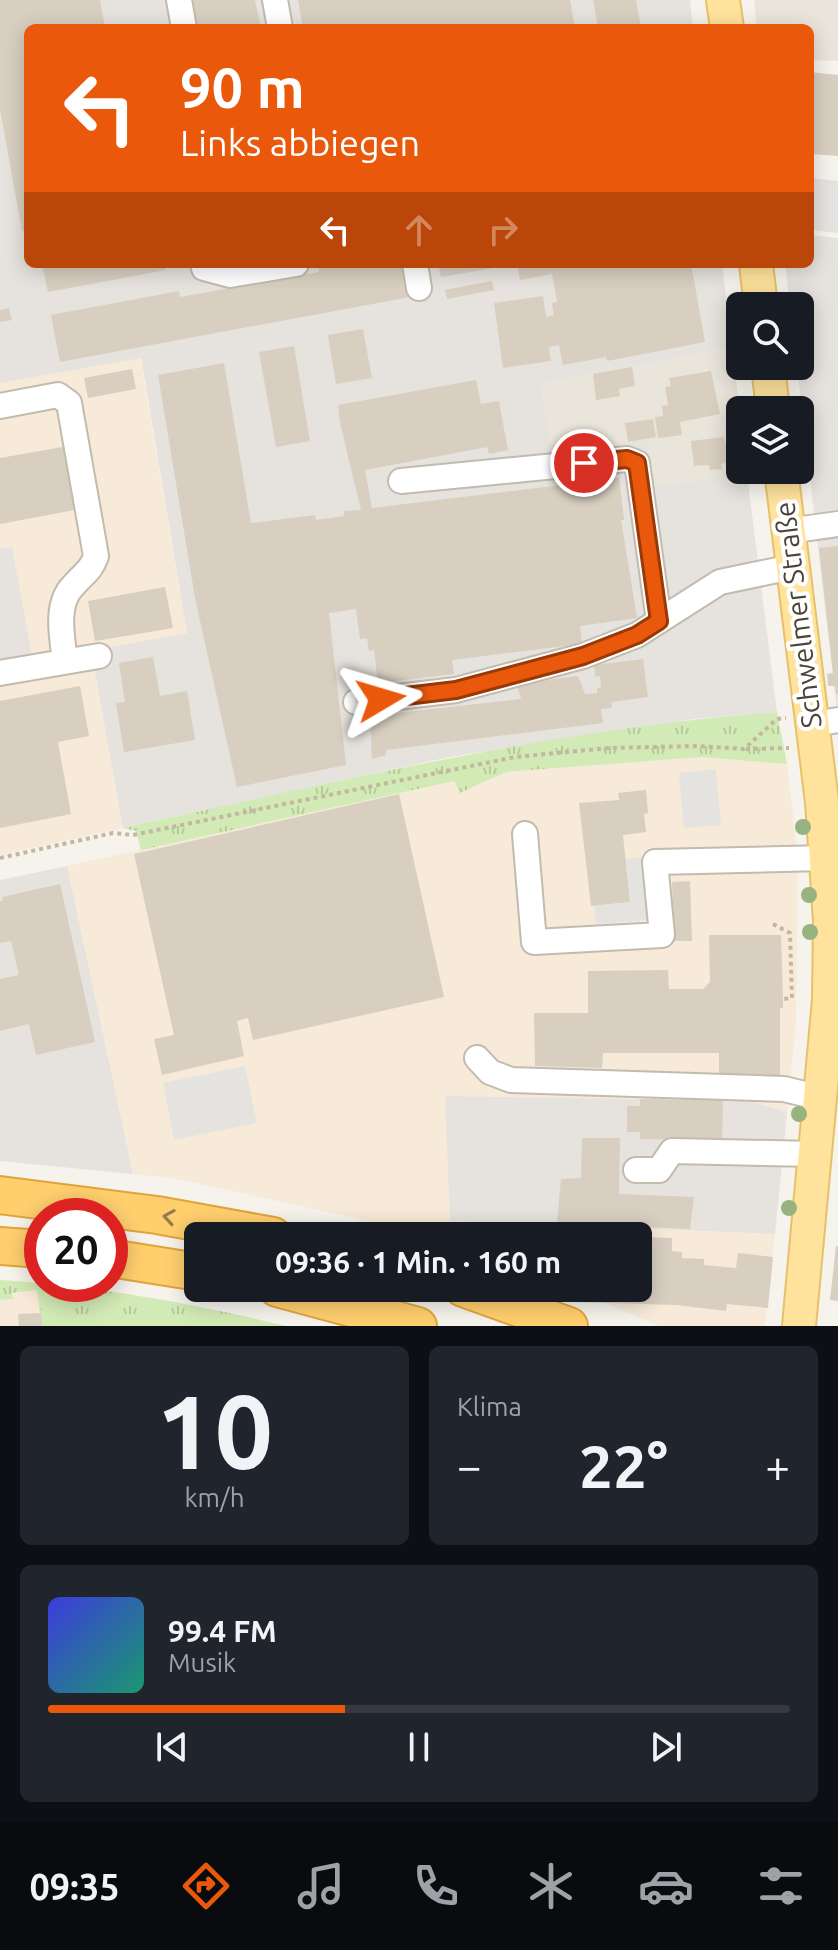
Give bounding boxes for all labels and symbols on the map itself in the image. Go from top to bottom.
pin [550,429,618,497]
street label: Schwelmer Straße [768,500,827,730]
position arrow [339,657,423,741]
speed limit sign: 20 [24,1198,128,1302]
one-way arrow [162,1209,176,1226]

